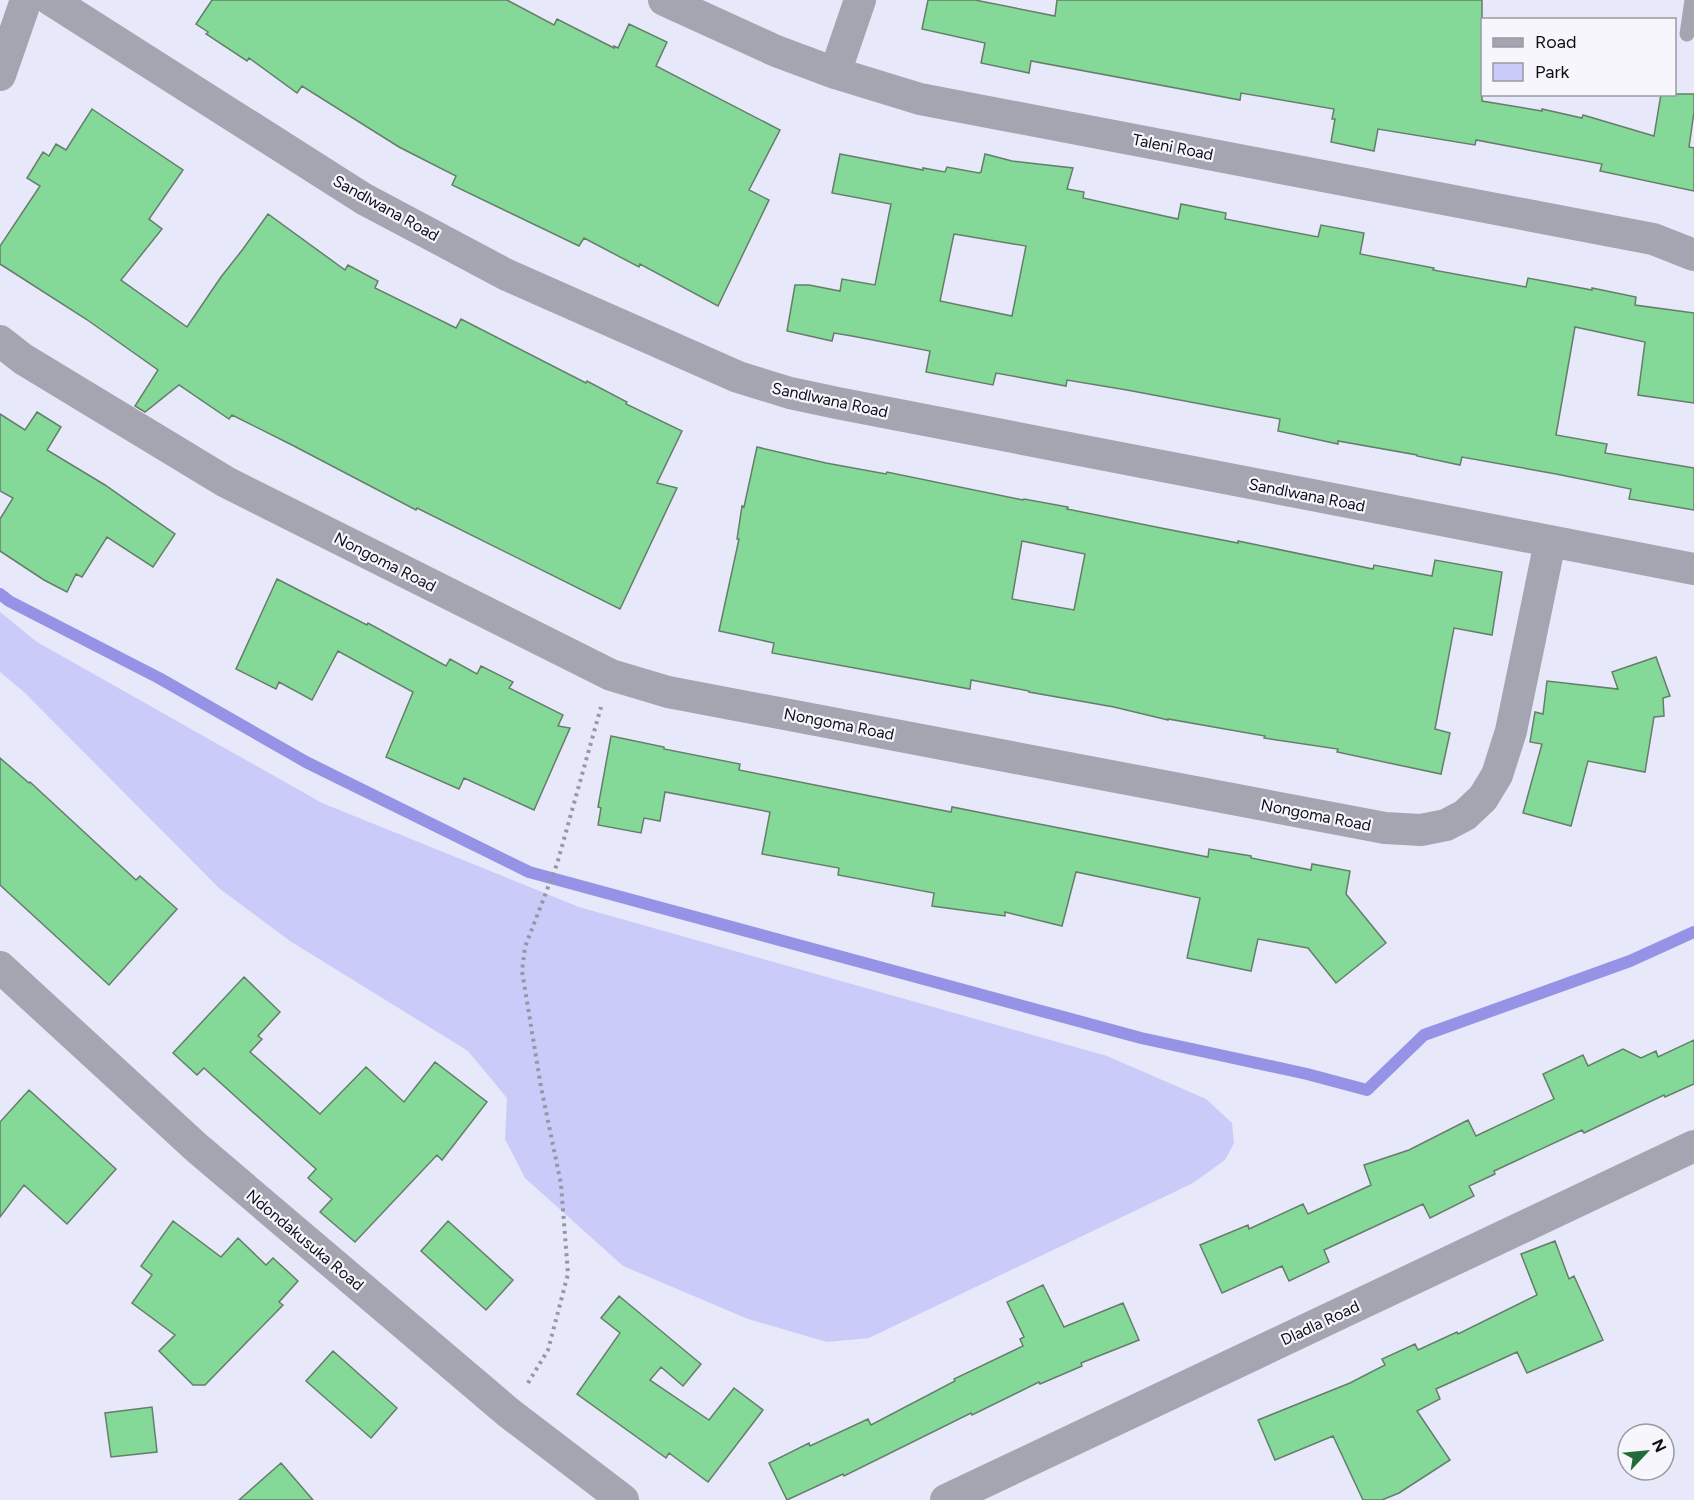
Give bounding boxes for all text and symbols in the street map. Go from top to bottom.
legend [1481,18,1676,96]
text: Road [1535,31,1576,53]
text: Park [1535,61,1570,83]
street label: Taleni Road [1131,130,1215,164]
street label: Sandlwana Road [330,171,442,245]
street label: Sandlwana Road [770,378,890,422]
street label: Sandlwana Road [1247,474,1367,516]
street label: Nongoma Road [331,528,439,596]
street label: Nongoma Road [782,704,896,744]
street label: Nongoma Road [1259,795,1373,835]
street label: Ndondakusuka Road [243,1185,367,1295]
street label: Dladla Road [1278,1297,1362,1349]
north arrow [1616,1422,1676,1482]
text: N [1648,1436,1670,1455]

